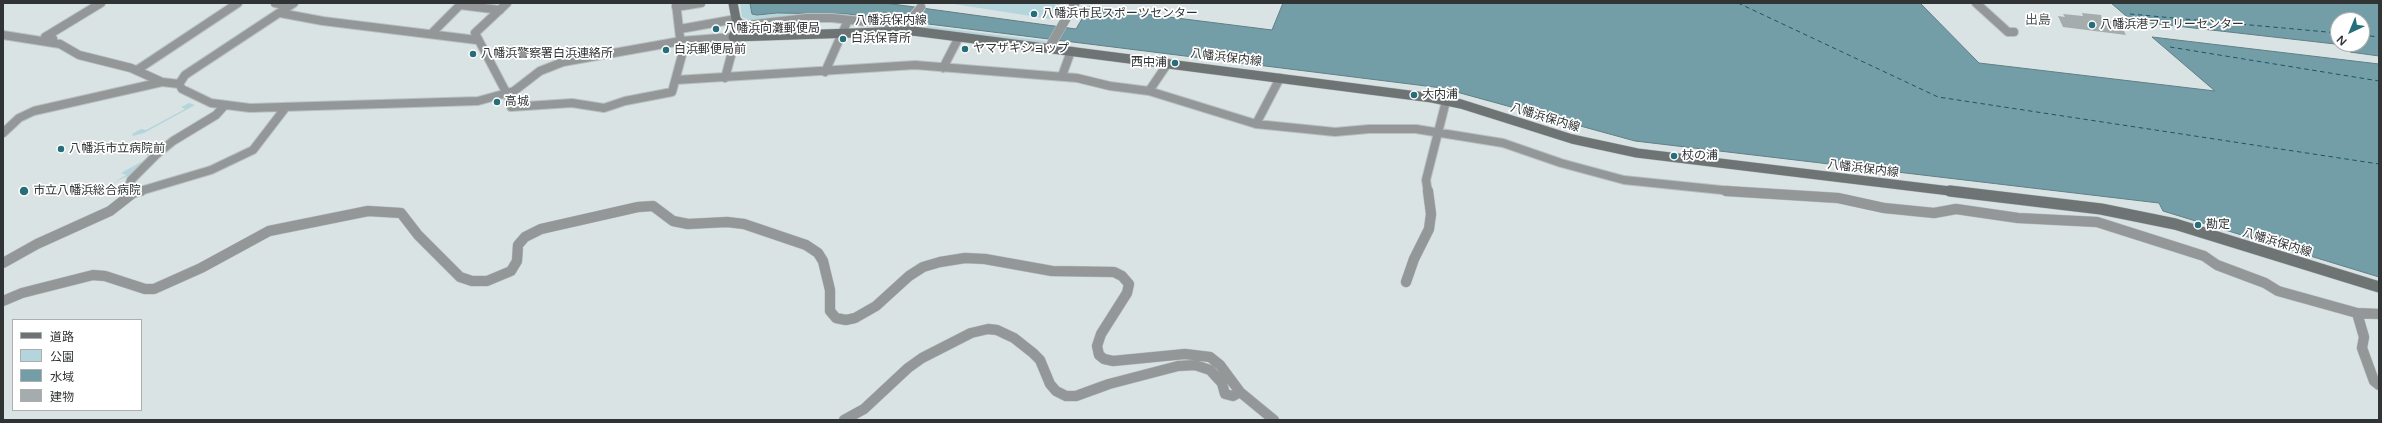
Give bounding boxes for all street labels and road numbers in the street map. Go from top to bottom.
street label: 八幡浜保内線 [855,14,927,28]
street label: 八幡浜保内線 [1189,46,1263,70]
street label: 八幡浜保内線 [1508,101,1582,135]
street label: 八幡浜保内線 [1826,157,1900,181]
street label: 八幡浜保内線 [2240,226,2314,260]

